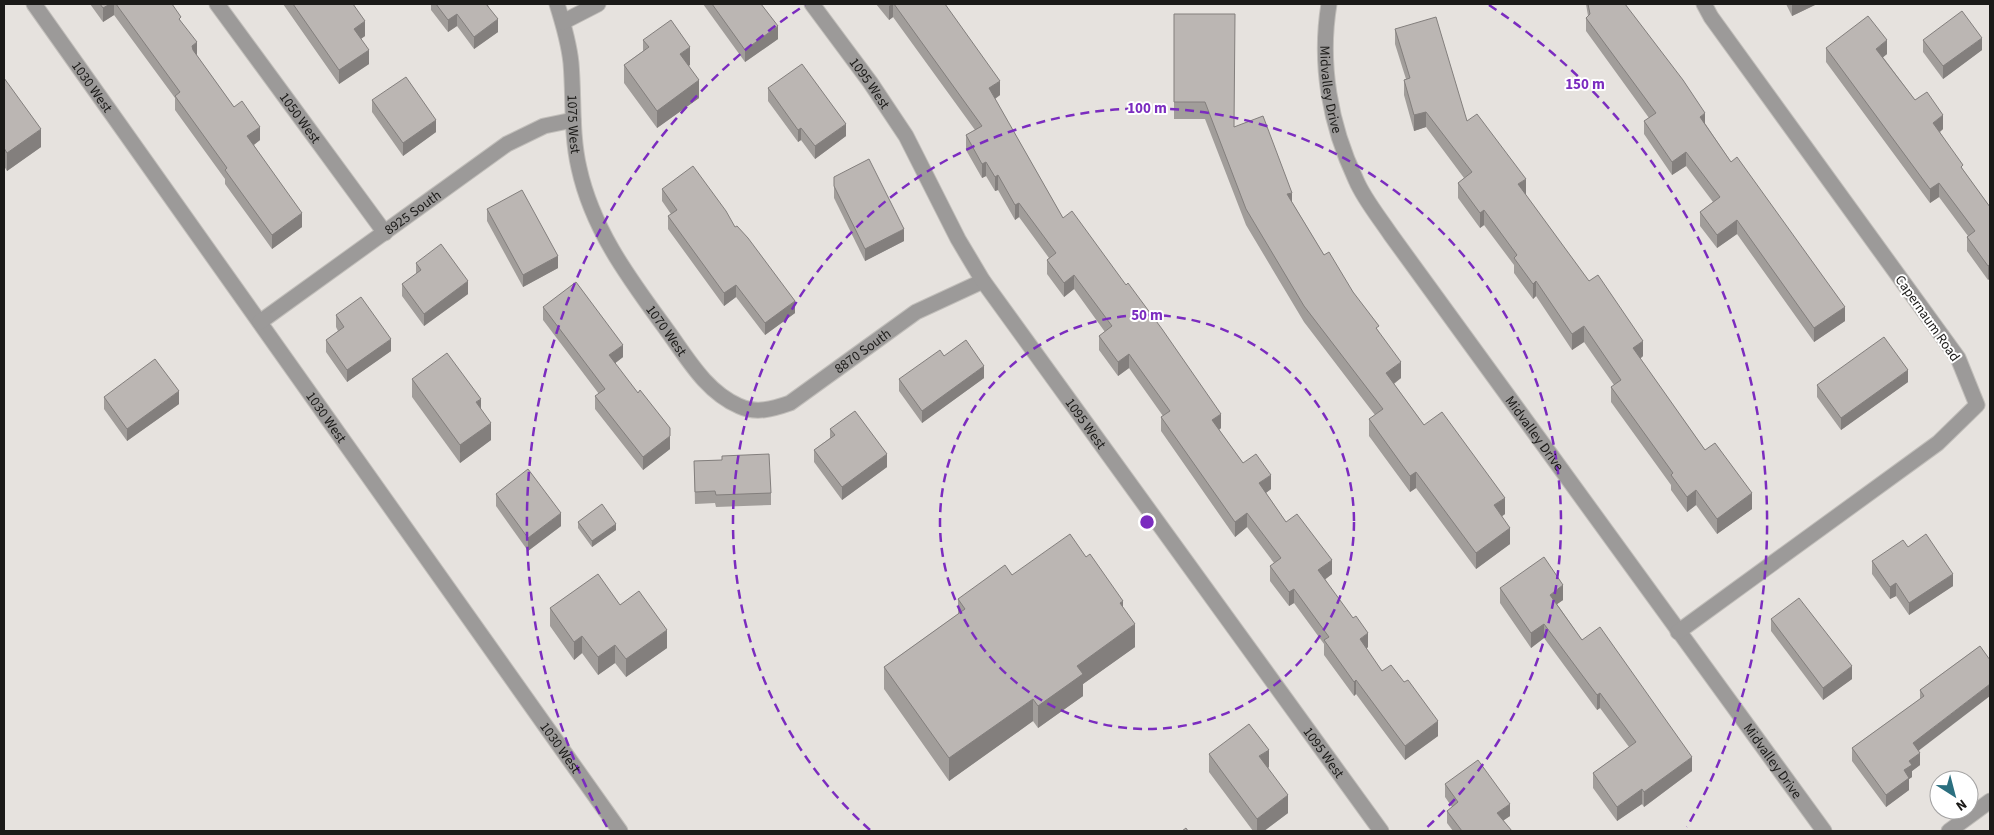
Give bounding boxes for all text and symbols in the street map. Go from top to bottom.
street label: Midvalley Drive [1314,45,1347,136]
street label: 1095 West [844,54,894,114]
street label: 1030 West [66,57,117,117]
text: 150 m [1565,74,1605,95]
street label: 1050 West [274,89,325,148]
street label: 1075 West [562,95,585,155]
text: 100 m [1127,98,1167,119]
street label: 8925 South [381,186,446,240]
street label: Capernaum Road [1890,271,1964,366]
street label: 1070 West [641,301,691,361]
text: 50 m [1131,305,1163,326]
street label: 8870 South [831,324,896,379]
street label: 1030 West [301,388,351,447]
street label: Midvalley Drive [1500,392,1568,476]
street label: 1095 West [1060,394,1111,454]
centre of rings [1138,513,1156,531]
street label: 1030 West [535,718,585,778]
street label: Midvalley Drive [1738,720,1806,803]
street label: 1095 West [1298,723,1349,783]
north arrow [1929,770,1979,820]
text: N [1951,794,1971,816]

